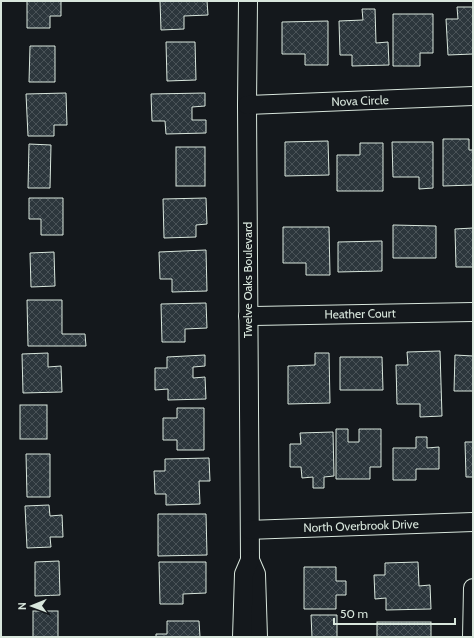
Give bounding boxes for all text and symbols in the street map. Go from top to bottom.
street label: Nova Circle [331,92,389,109]
street label: Twelve Oaks Boulevard [240,222,255,338]
street label: Heather Court [324,305,396,322]
street label: North Overbrook Drive [303,516,419,535]
north arrow [12,586,52,626]
scale bar [334,600,455,626]
text: N [15,602,29,610]
text: 50 m [340,606,368,621]

